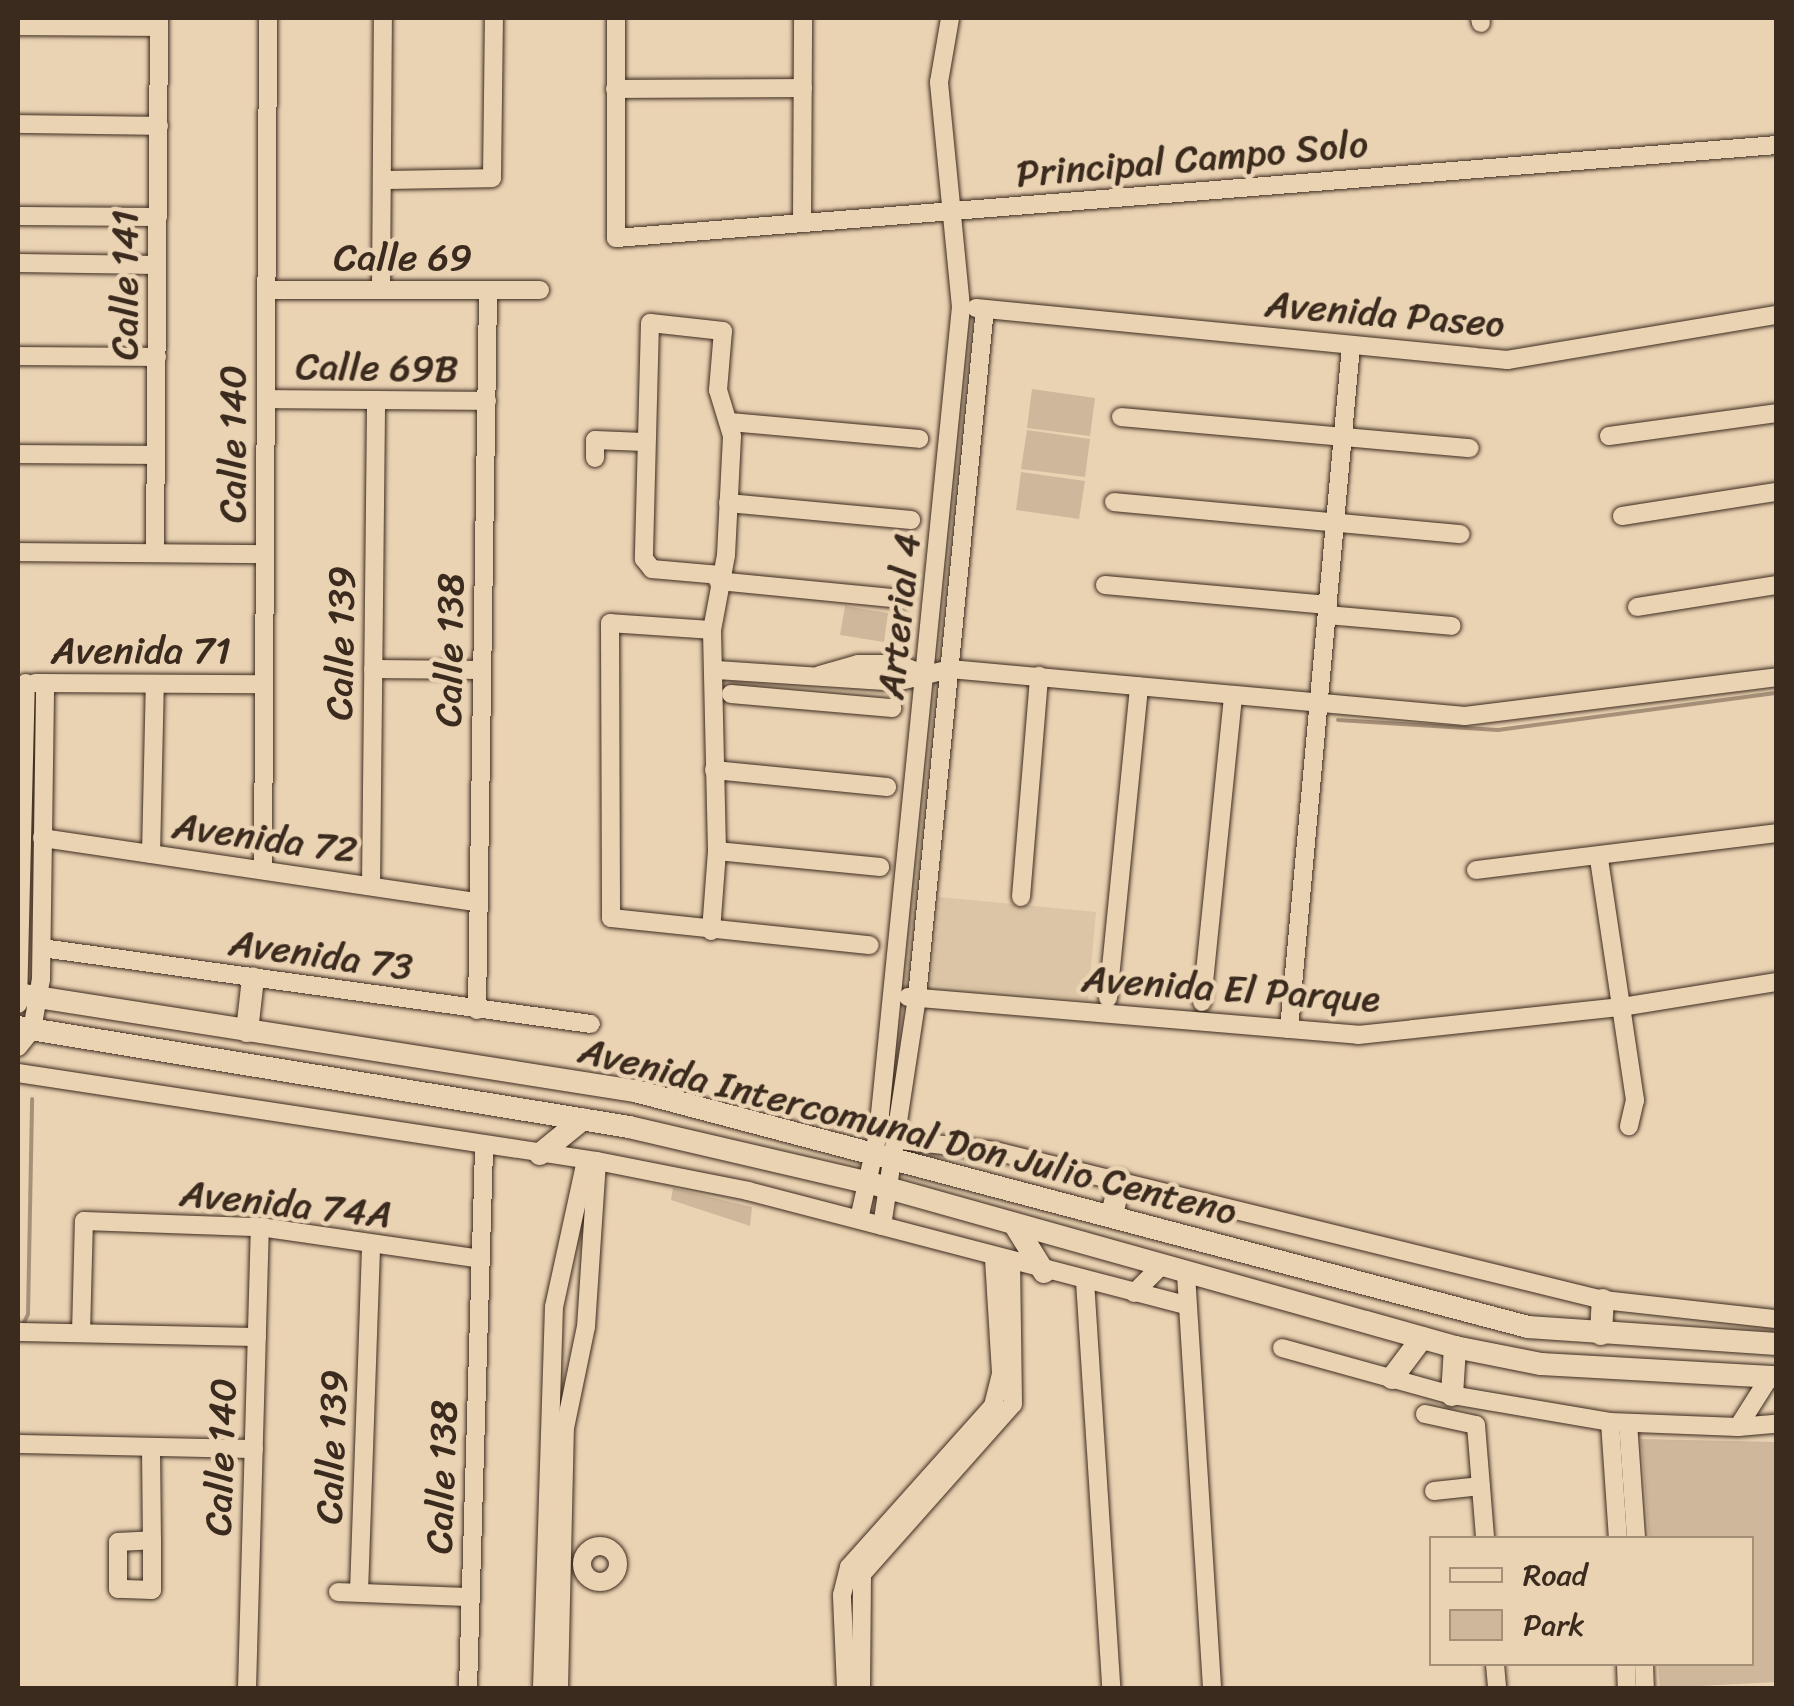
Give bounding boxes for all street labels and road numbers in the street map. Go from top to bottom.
street label: Principal Campo Solo [1014,121,1370,197]
street label: Calle 141 [102,210,148,360]
street label: Calle 69 [334,235,472,281]
street label: Avenida Paseo [1263,281,1507,347]
street label: Calle 69B [295,344,459,392]
street label: Calle 140 [210,365,256,523]
street label: Arterial 4 [868,531,930,701]
street label: Calle 139 [317,565,365,721]
street label: Calle 138 [426,573,474,727]
street label: Avenida 71 [51,628,231,674]
street label: Avenida 72 [170,802,360,874]
street label: Avenida 73 [226,920,416,990]
street label: Avenida El Parque [1080,956,1382,1022]
street label: Avenida Intercomunal Don Julio Centeno [574,1027,1242,1235]
street label: Avenida 74A [178,1170,394,1238]
street label: Calle 139 [307,1369,357,1525]
street label: Calle 140 [195,1377,247,1537]
street label: Calle 138 [417,1399,467,1555]

